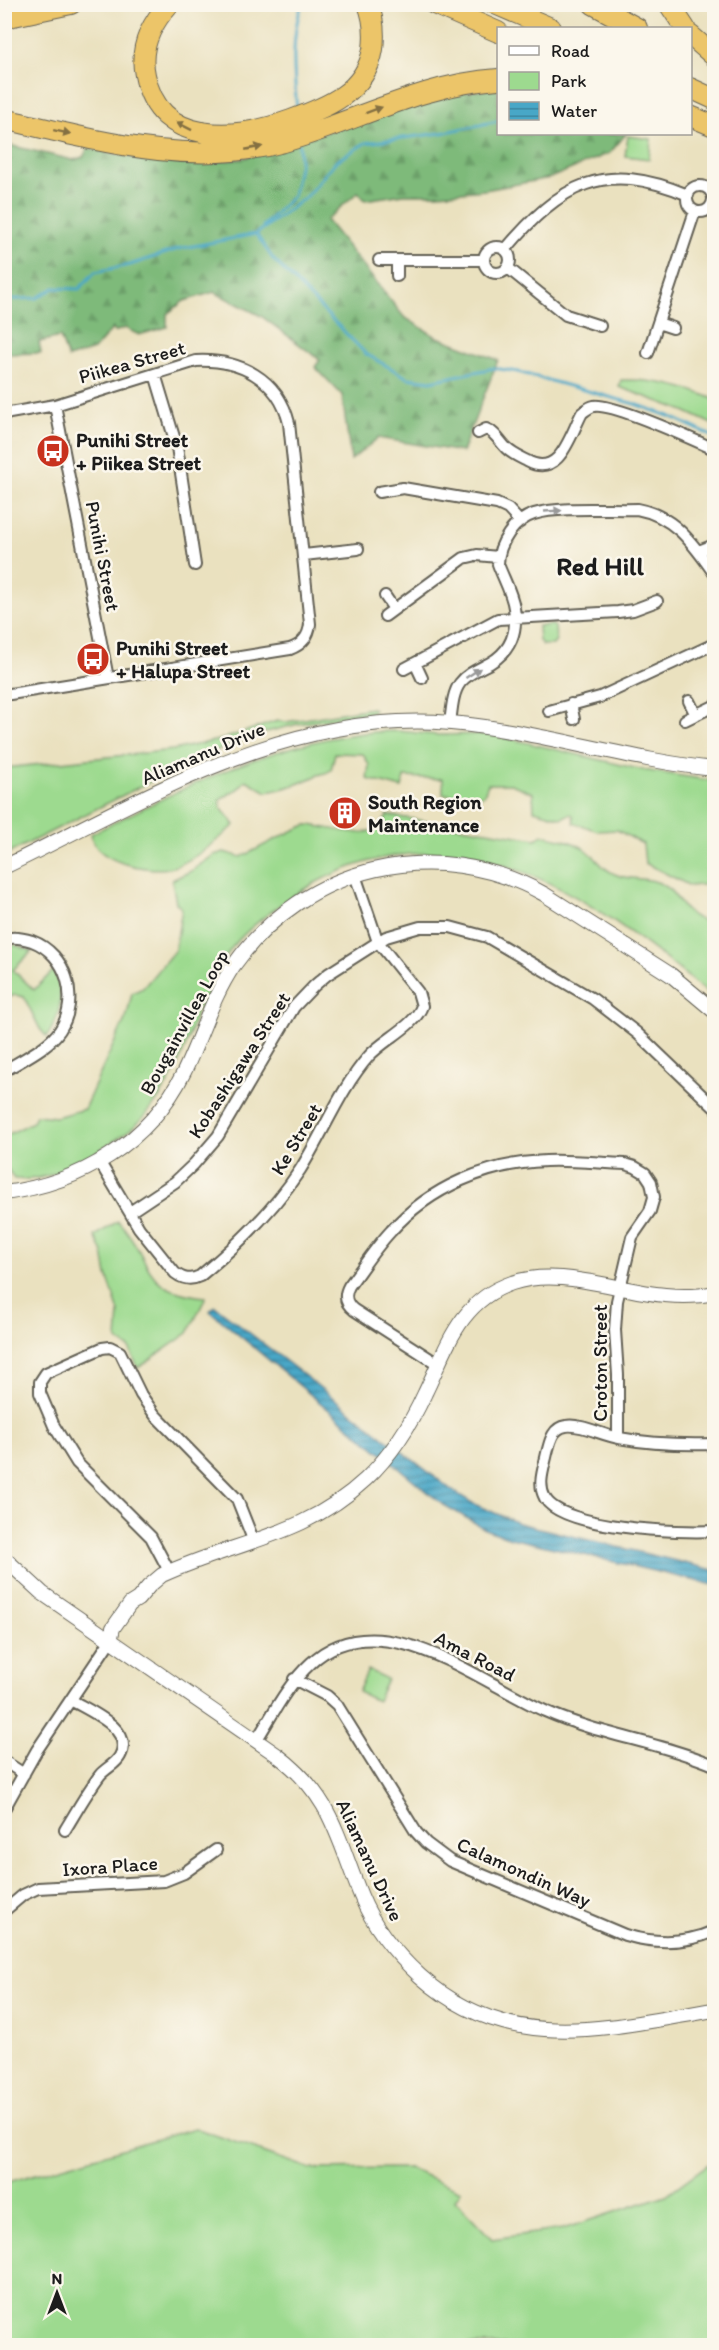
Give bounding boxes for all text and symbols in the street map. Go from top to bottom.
legend [497,27,692,135]
text: Road [551,40,590,62]
text: Park [551,70,586,92]
text: Water [551,100,597,122]
one-way arrow [365,105,383,115]
one-way arrow [175,122,193,132]
one-way arrow [52,127,71,137]
one-way arrow [245,143,264,152]
street label: Piikea Street [76,335,188,389]
place label: Punihi Street + Piikea Street [76,428,202,475]
bus stop icon: Punihi Street + Piikea Street [35,433,71,469]
street label: Punihi Street [81,499,126,614]
one-way arrow [543,507,562,516]
district label: Red Hill [556,550,644,582]
place label: Punihi Street + Halupa Street [116,636,251,684]
bus stop icon: Punihi Street + Halupa Street [75,641,111,677]
one-way arrow [465,667,481,678]
street label: Aliamanu Drive [138,716,268,790]
place label: South Region Maintenance [368,790,482,837]
building icon: South Region Maintenance [327,795,363,831]
street label: Bougainvillea Loop [134,945,234,1099]
street label: Kobashigawa Street [183,987,296,1143]
street label: Ke Street [265,1099,327,1179]
street label: Croton Street [588,1304,612,1422]
street label: Ama Road [430,1625,520,1687]
street label: Aliamanu Drive [331,1795,409,1925]
street label: Calamondin Way [453,1832,595,1912]
street label: Ixora Place [61,1851,159,1881]
north arrow [27,2263,87,2323]
text: N [52,2269,62,2288]

